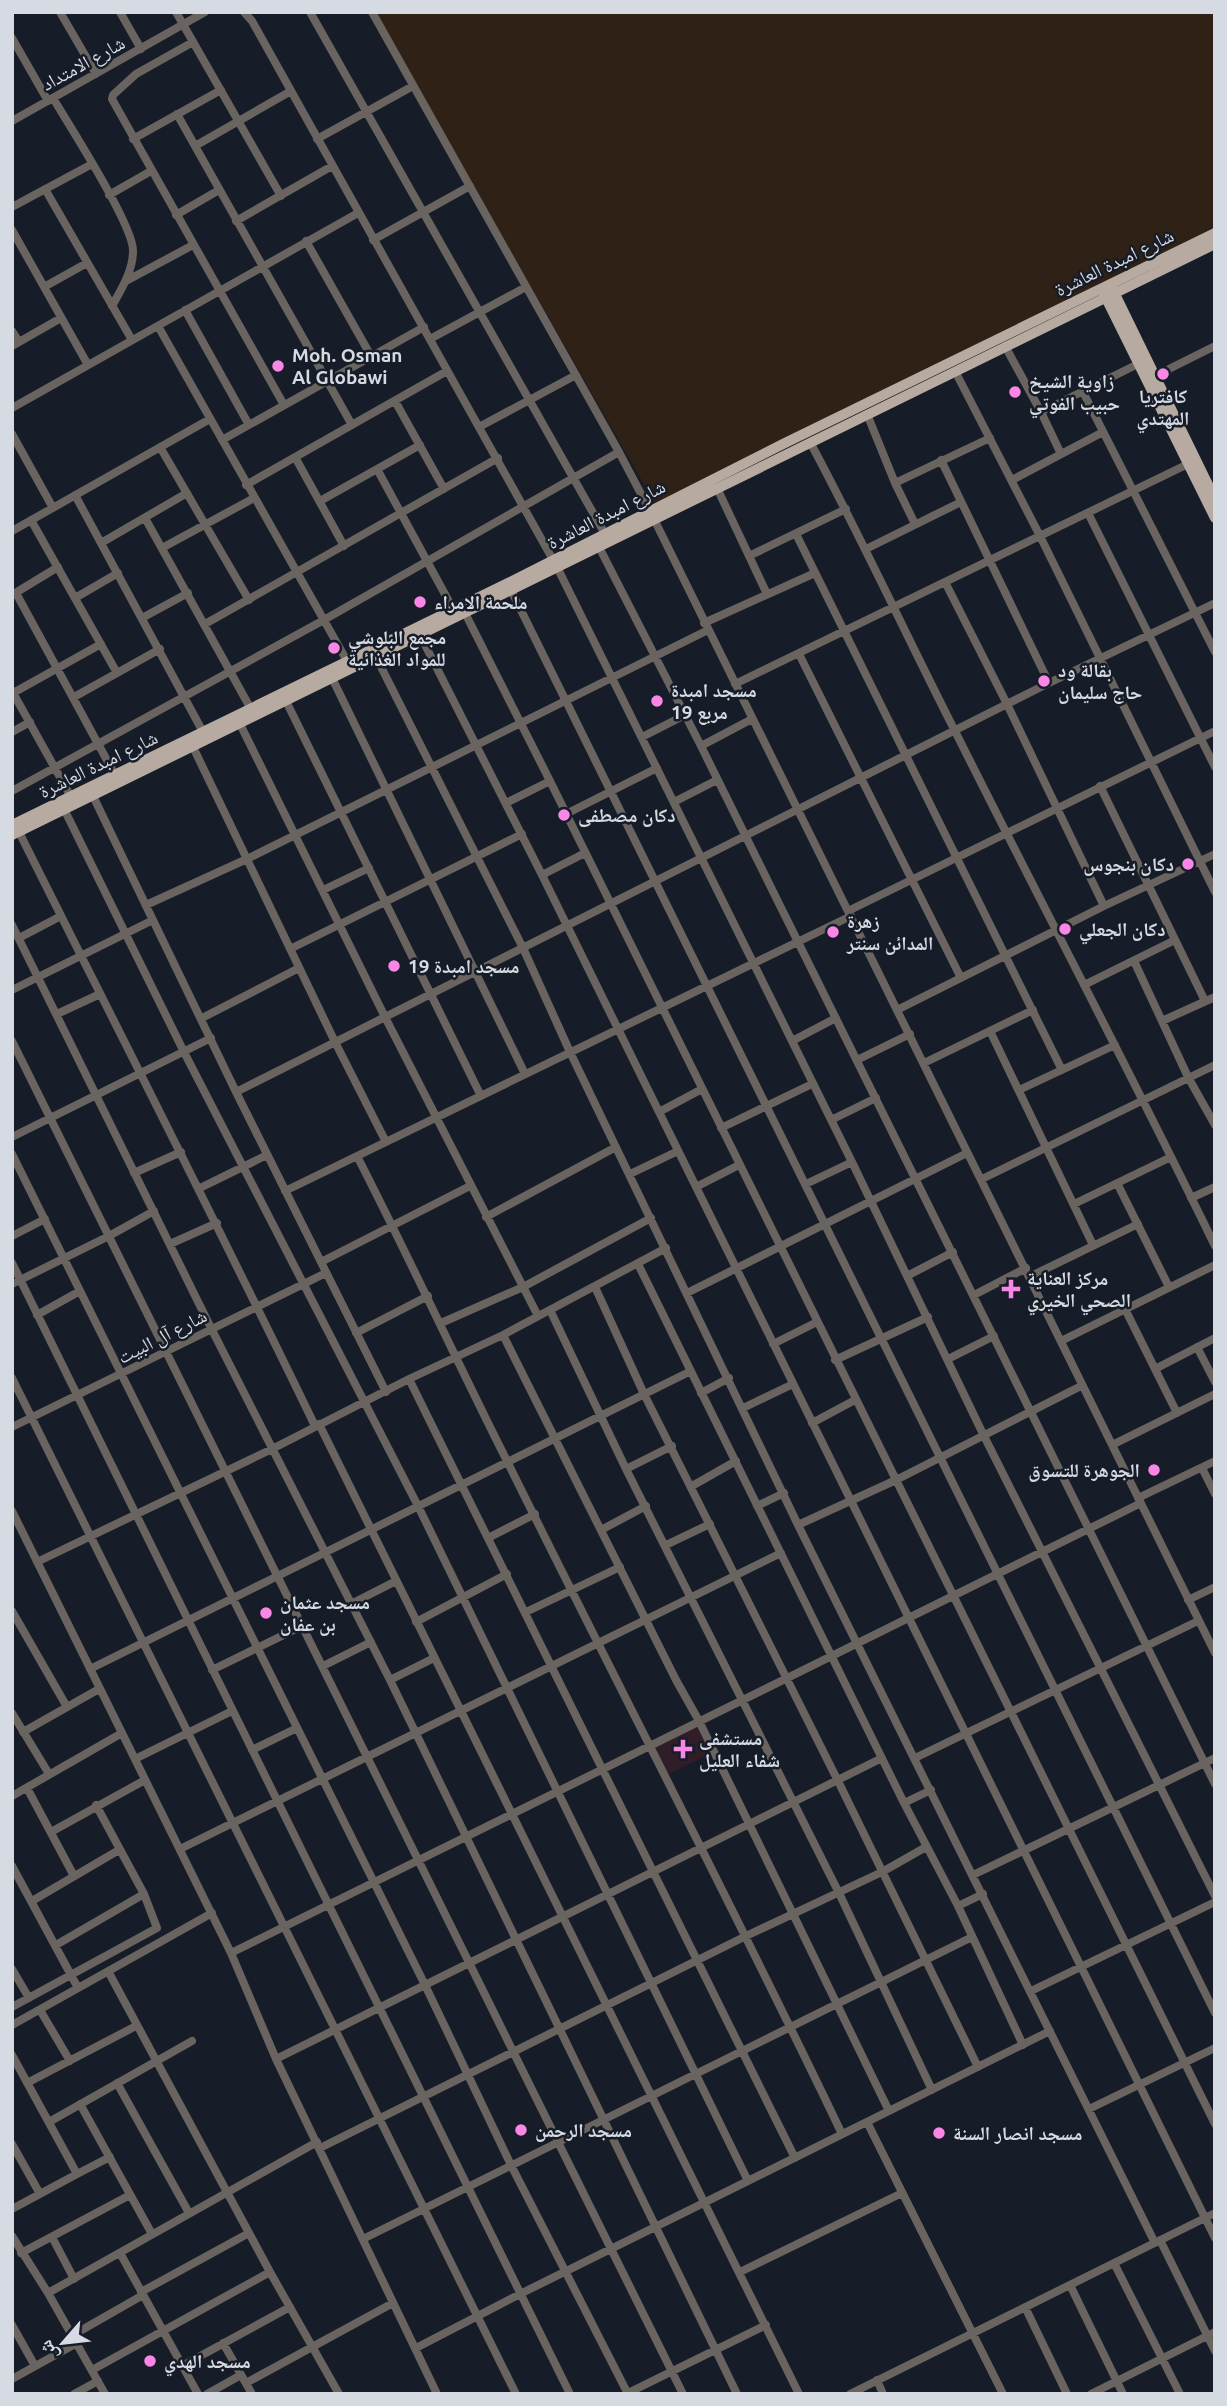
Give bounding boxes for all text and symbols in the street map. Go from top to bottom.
street label: شارع الامتداد [38,31,129,96]
street label: شارع امبدة العاشرة [1051,224,1177,301]
place label: Moh. Osman Al Globawi [292,344,402,388]
marker: Moh. Osman Al Globawi [270,358,286,374]
marker: كافتريا المهتدي [1155,366,1171,382]
place label: زاوية الشيخ حبيب الفوتي [1029,370,1120,419]
marker: زاوية الشيخ حبيب الفوتي [1007,384,1023,400]
place label: كافتريا المهتدي [1136,385,1190,434]
street label: شارع امبدة العاشرة [543,475,669,554]
place label: ملحمة الامراء [434,591,528,613]
marker: ملحمة الامراء [412,594,428,610]
place label: مجمع البلوشي للمواد الغذائية [348,626,446,671]
marker: مجمع البلوشي للمواد الغذائية [326,640,342,656]
place label: بقالة ود حاج سليمان [1058,659,1142,704]
marker: بقالة ود حاج سليمان [1036,673,1052,689]
place label: مسجد امبدة مربع 19 [671,679,757,725]
marker: مسجد امبدة مربع 19 [649,693,665,709]
street label: شارع امبدة العاشرة [35,726,161,803]
place label: دكان مصطفى [578,804,676,827]
marker: دكان مصطفى [556,807,572,823]
place label: دكان بنجوس [1083,853,1174,876]
marker: دكان بنجوس [1180,856,1196,872]
place label: زهرة المدائن سنتر [846,910,933,955]
place label: دكان الجعلي [1079,918,1165,945]
marker: دكان الجعلي [1057,921,1073,937]
marker: زهرة المدائن سنتر [825,924,841,940]
place label: مسجد امبدة 19 [408,955,520,978]
marker: مسجد امبدة 19 [386,958,402,974]
place label: مركز العناية الصحي الخيري [1027,1267,1131,1316]
marker: مركز العناية الصحي الخيري [1001,1279,1021,1299]
street label: شارع آل البيت [114,1304,211,1369]
place label: الجوهرة للتسوق [1028,1459,1140,1482]
marker: الجوهرة للتسوق [1146,1462,1162,1478]
place label: مسجد عثمان بن عفان [280,1591,370,1636]
marker: مسجد عثمان بن عفان [258,1605,274,1621]
place label: مستشفى شفاء العليل [699,1727,780,1772]
marker: مستشفى شفاء العليل [673,1739,693,1759]
place label: مسجد الرحمن [535,2119,632,2142]
marker: مسجد الرحمن [513,2122,529,2138]
place label: مسجد انصار السنة [953,2122,1082,2144]
marker: مسجد انصار السنة [931,2125,947,2141]
north arrow [28,2308,98,2378]
text: ش [34,2336,63,2365]
place label: مسجد الهدي [164,2350,251,2377]
marker: مسجد الهدي [142,2353,158,2369]

